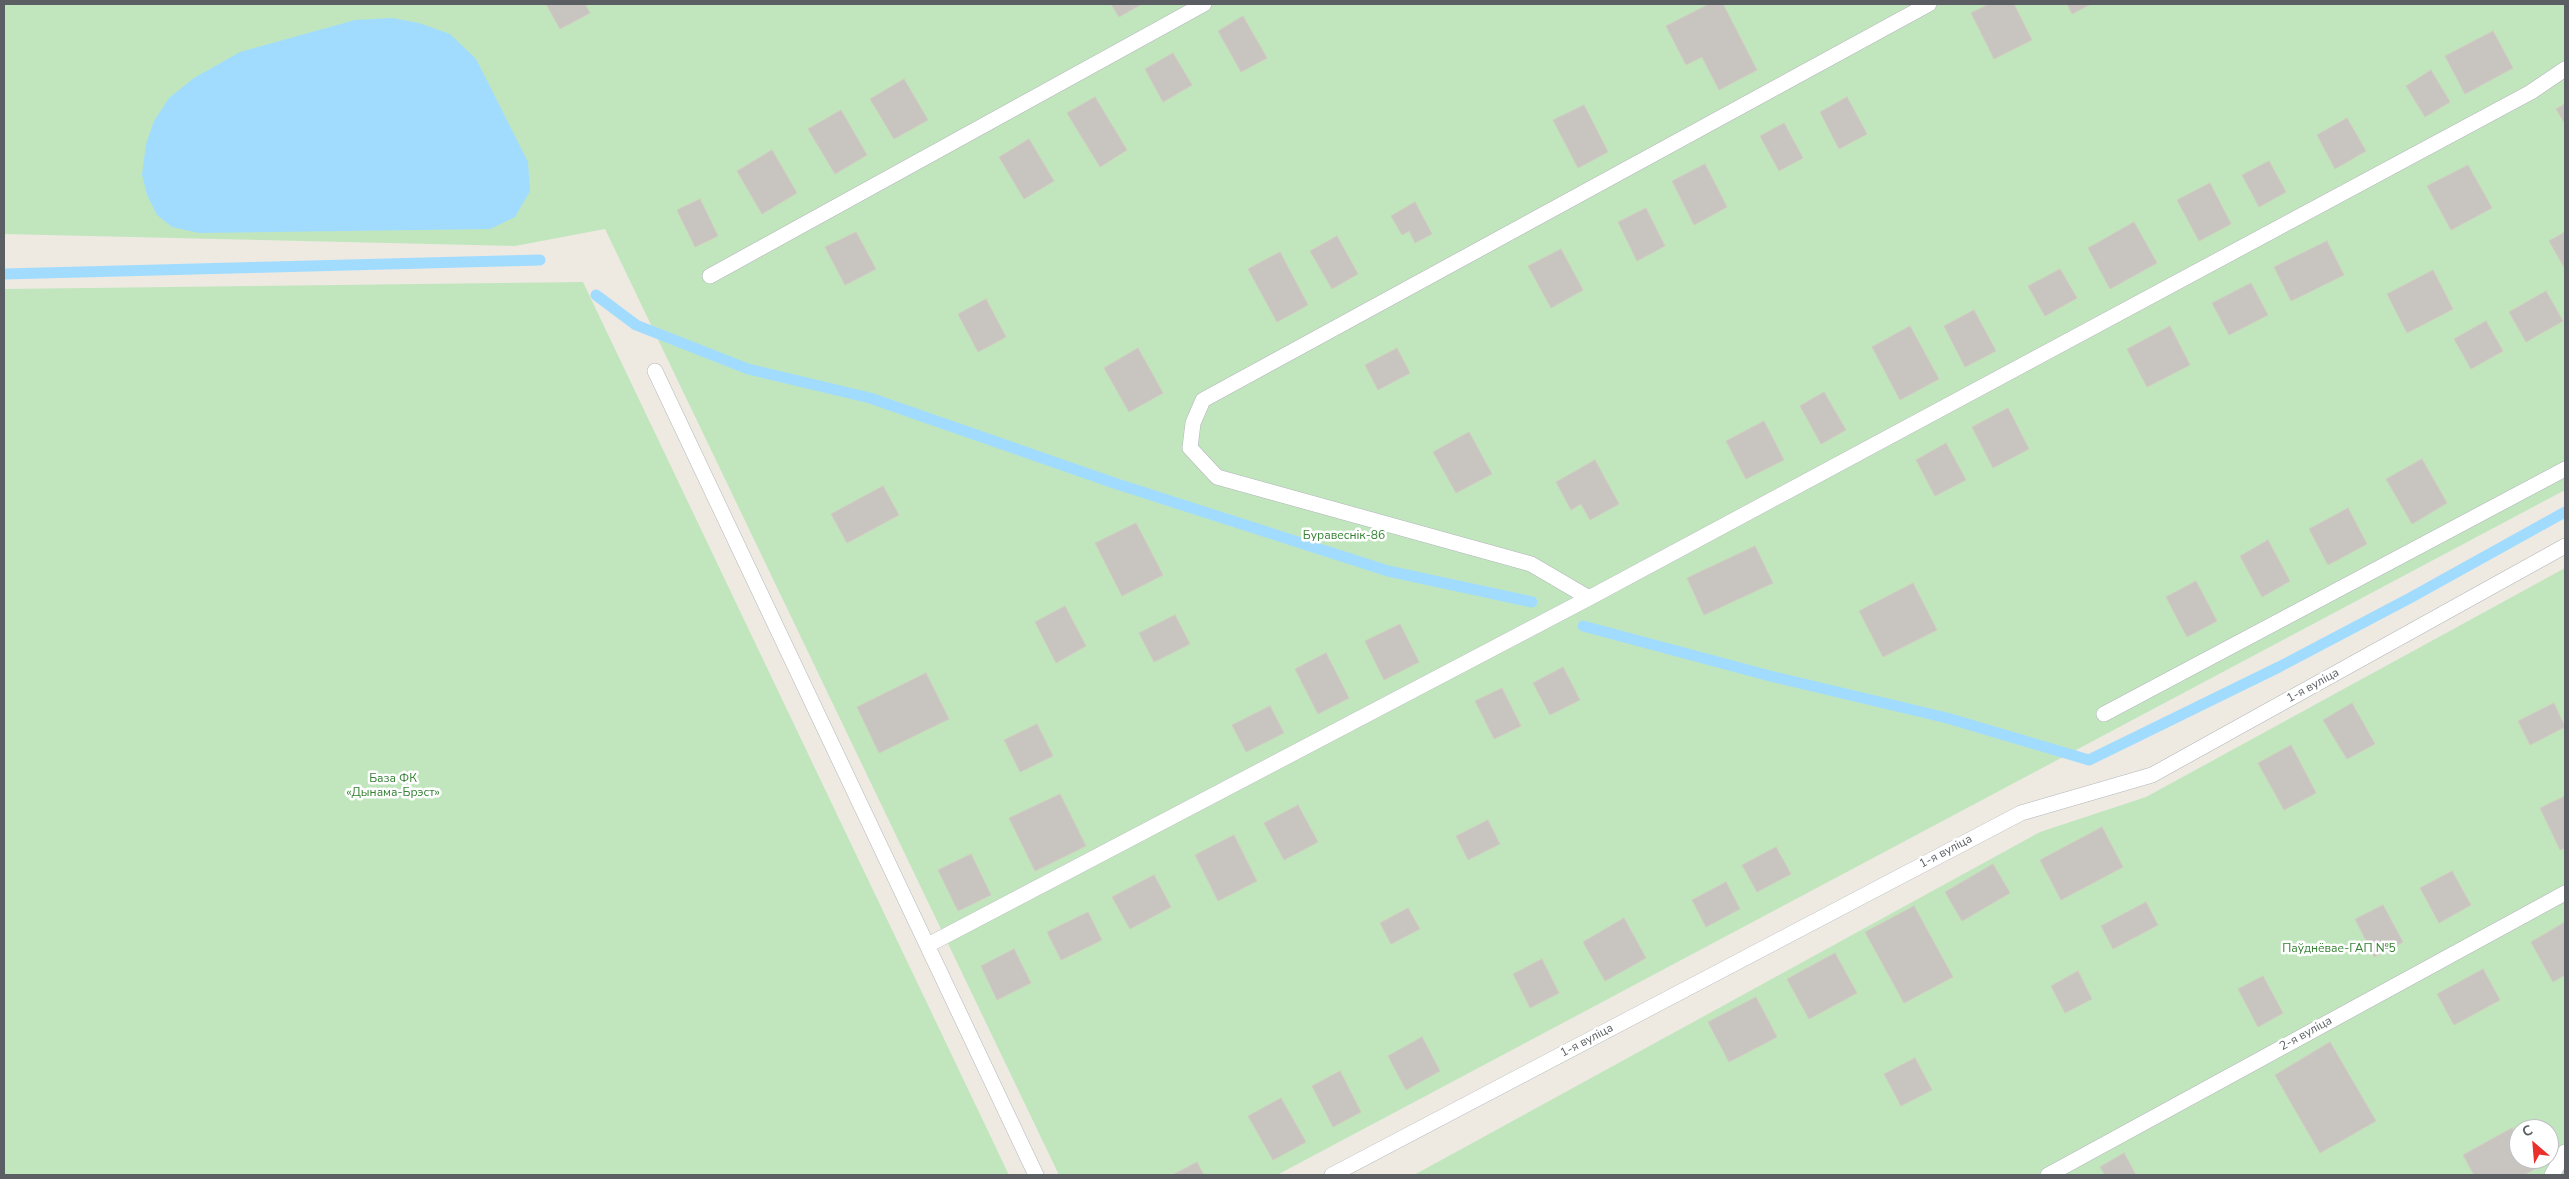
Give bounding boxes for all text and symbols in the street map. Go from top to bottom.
park label: Буравеснік-86 [1303,529,1385,543]
street label: 1-я вуліца [2284,666,2342,706]
park label: База ФК «Дынама-Брэст» [346,772,440,800]
street label: 1-я вуліца [1917,832,1975,872]
park label: Паўднёвае-ГАП №5 [2282,942,2396,956]
street label: 2-я вуліца [2277,1014,2335,1054]
street label: 1-я вуліца [1558,1021,1616,1061]
north arrow [2509,1119,2559,1169]
text: С [2519,1120,2536,1142]

